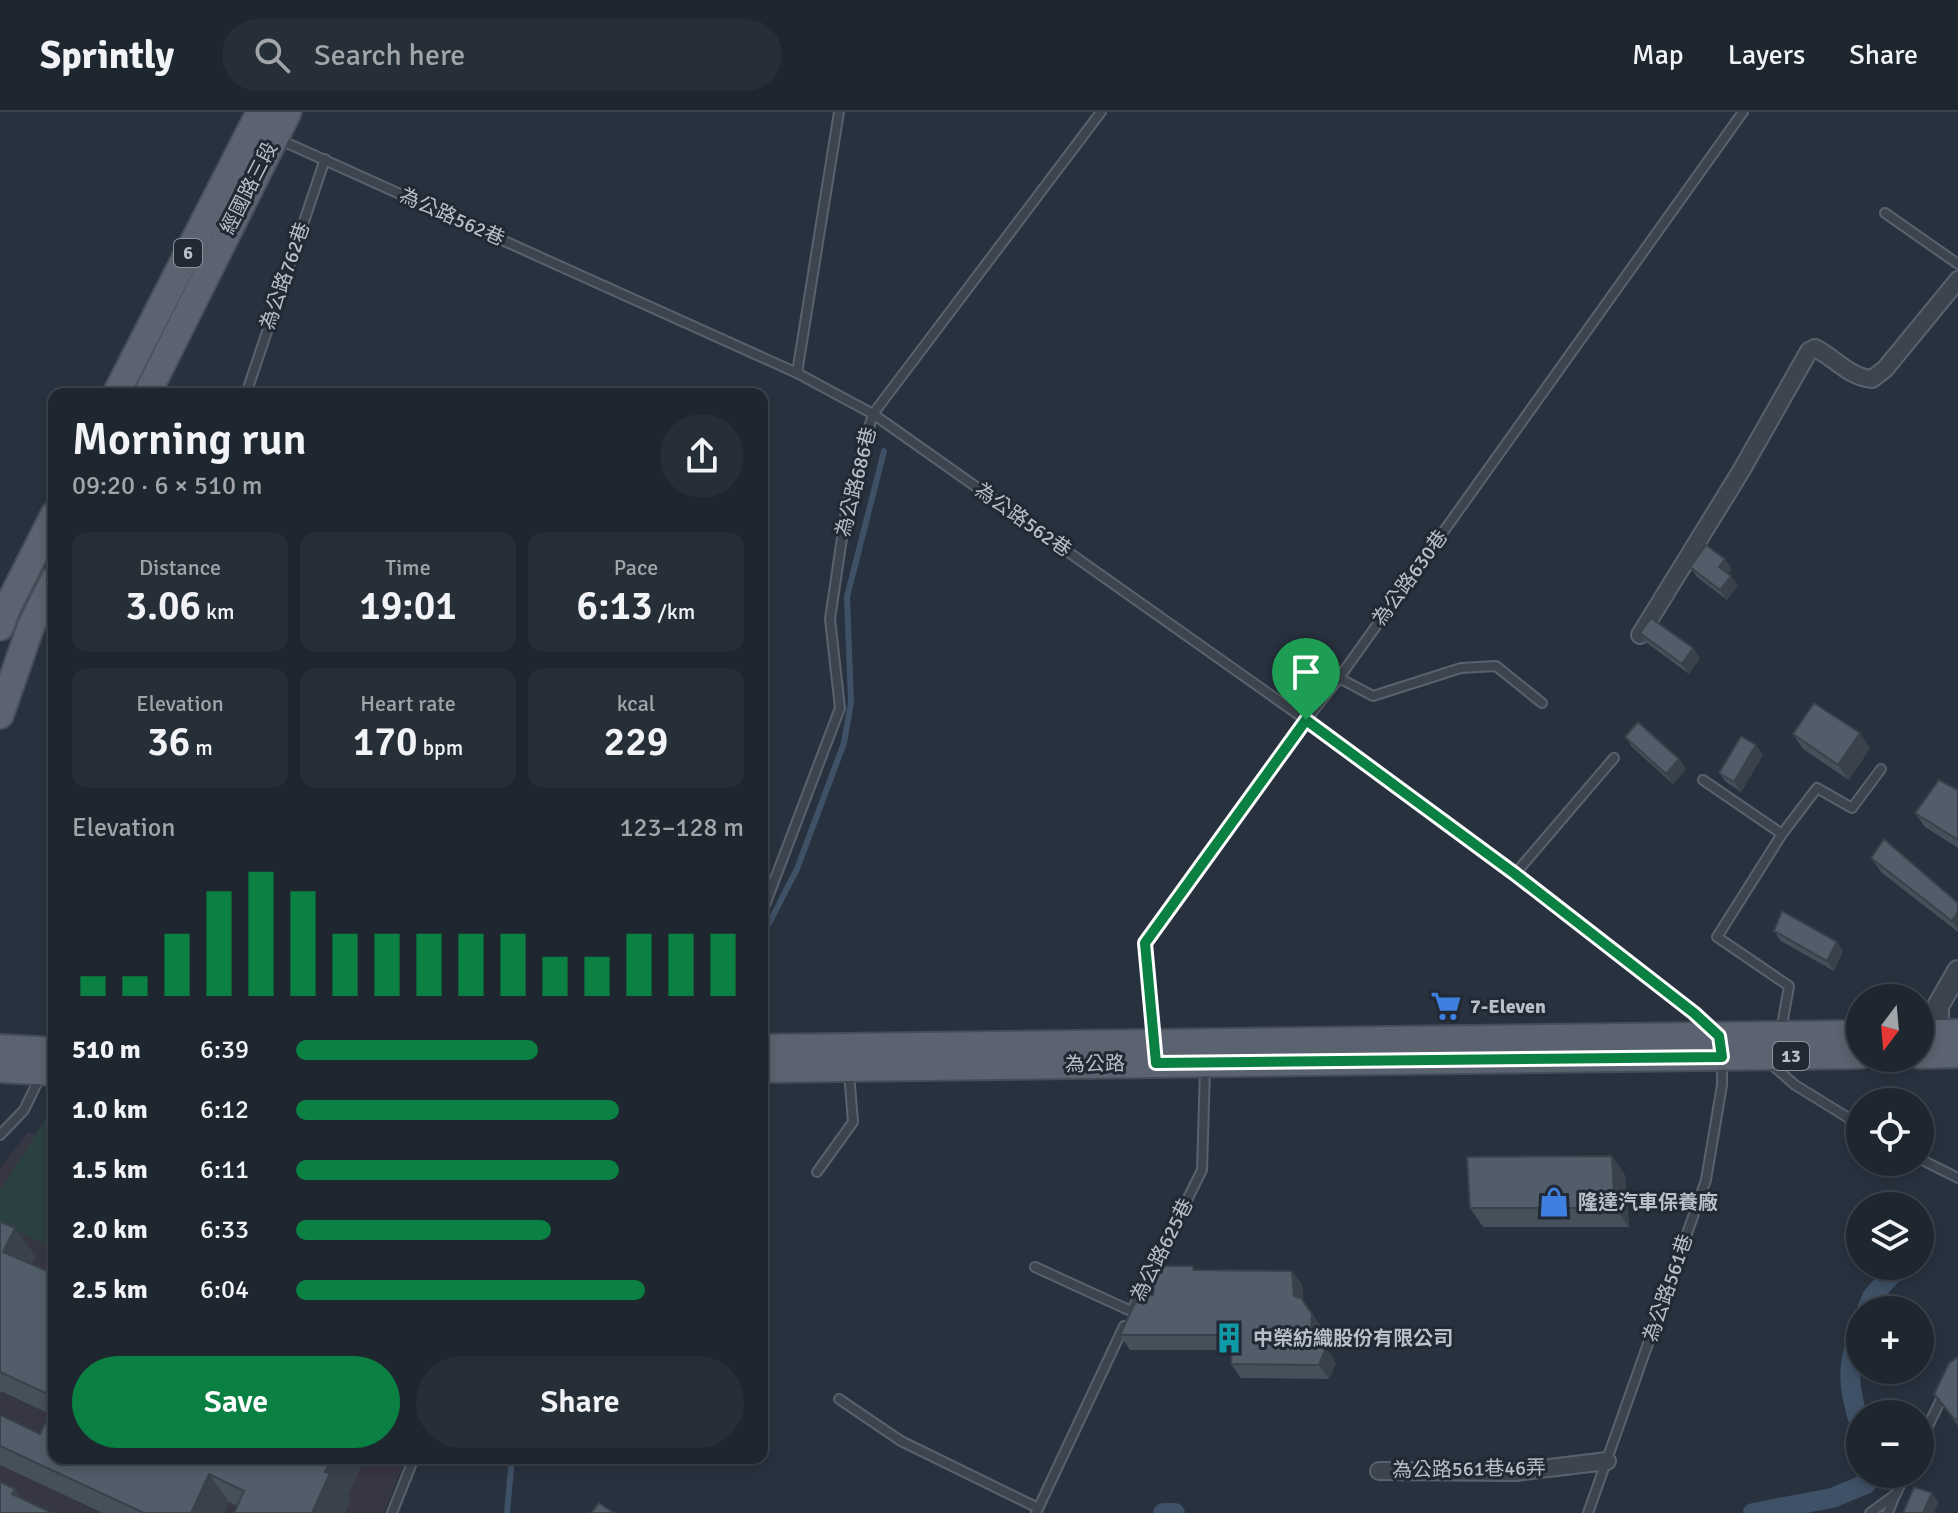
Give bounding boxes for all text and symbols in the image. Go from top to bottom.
search box [222,19,782,91]
text: Sprintly [40,32,174,79]
icon: search [250,33,294,77]
text: Search here [314,37,465,74]
text: Map [1632,38,1684,72]
text: Layers [1728,38,1805,72]
text: Share [1849,38,1918,72]
street label: 經國路三段 [215,138,283,238]
street label: 為公路562巷 [396,183,508,251]
street label: 為公路762巷 [255,219,315,333]
road number: 6 [174,239,202,267]
text: Morning run [72,413,307,467]
button: share [660,414,744,498]
street label: 為公路686巷 [830,424,882,540]
text: 09:20 · 6 × 510 m [72,470,263,502]
street label: 為公路562巷 [970,478,1076,562]
street label: 為公路630巷 [1367,525,1453,631]
text: Distance [139,554,221,581]
text: Time [385,554,431,581]
text: Pace [614,554,658,581]
text: 3.06 [125,581,201,631]
text: 19:01 [359,581,457,631]
text: 6:13 [577,581,653,631]
text: km [201,598,235,625]
text: /km [653,598,695,625]
pin [1272,638,1340,720]
icon: arrive [1284,650,1328,694]
text: Elevation [136,690,224,717]
text: Heart rate [360,690,456,717]
text: kcal [617,690,655,717]
text: 36 [147,717,190,767]
text: 170 [353,717,418,767]
text: 229 [604,717,668,767]
text: m [190,734,213,761]
text: bpm [418,734,463,761]
text: Elevation [72,812,176,844]
text: 123–128 m [620,812,744,844]
north arrow [1846,984,1934,1072]
map controls [1846,984,1934,1488]
supermarket icon: 7-Eleven [1429,989,1463,1023]
place label: 7-Eleven [1470,994,1546,1019]
text: 510 m [72,1034,141,1066]
text: 6:39 [200,1034,249,1066]
road number: 13 [1773,1042,1809,1070]
street label: 為公路 [1065,1051,1125,1077]
button: locate [1846,1088,1934,1176]
text: 1.0 km [72,1094,148,1126]
text: 6:12 [200,1094,249,1126]
text: 1.5 km [72,1154,148,1186]
text: 6:11 [200,1154,249,1186]
shop icon: 隆達汽車保養廠 [1537,1185,1571,1219]
place label: 隆達汽車保養廠 [1578,1190,1718,1215]
button: layers [1846,1192,1934,1280]
street label: 為公路625巷 [1125,1194,1199,1306]
text: 2.0 km [72,1214,148,1246]
text: 6:33 [200,1214,249,1246]
street label: 為公路561巷 [1638,1231,1698,1345]
text: 2.5 km [72,1274,148,1306]
text: 6:04 [200,1274,249,1306]
button: + [1846,1296,1934,1384]
building icon: 中榮紡織股份有限公司 [1212,1321,1246,1355]
place label: 中榮紡織股份有限公司 [1253,1326,1453,1351]
button: Save [72,1356,400,1448]
button: Share [416,1356,744,1448]
button: − [1846,1400,1934,1488]
street label: 為公路561巷46弄 [1392,1455,1546,1483]

